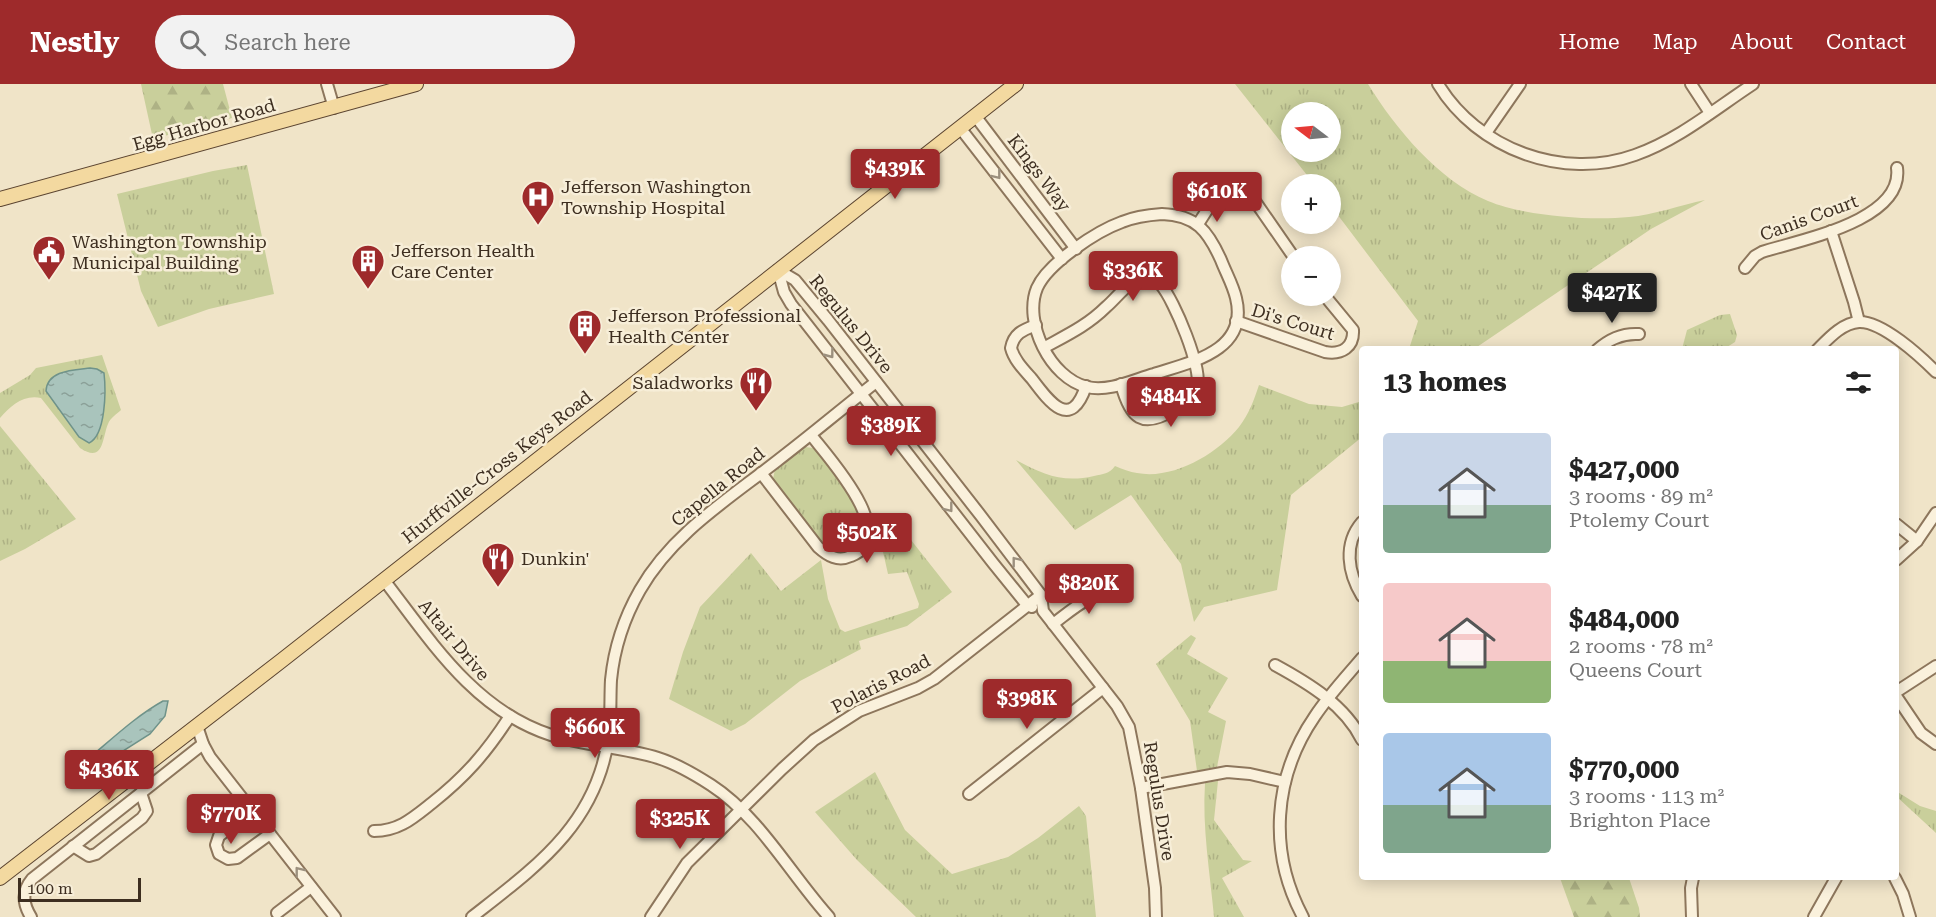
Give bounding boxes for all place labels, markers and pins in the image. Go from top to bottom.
pin: $439K [853,149,937,200]
pin: $610K [1175,172,1259,223]
place label: Jefferson Washington Township Hospital [561,176,752,218]
hospital icon: Jefferson Washington Township Hospital [520,179,556,226]
place label: Washington Township Municipal Building [72,231,267,273]
public building icon: Washington Township Municipal Building [31,234,67,281]
place label: Jefferson Health Care Center [391,240,535,282]
building icon: Jefferson Health Care Center [350,243,386,290]
pin: $336K [1091,251,1175,302]
pin: $427K [1570,273,1654,324]
place label: Jefferson Professional Health Center [608,305,801,347]
building icon: Jefferson Professional Health Center [567,308,603,355]
restaurant icon: Saladworks [738,365,774,412]
place label: Saladworks [633,372,733,393]
pin: $484K [1129,377,1213,428]
pin: $389K [849,406,933,457]
pin: $502K [825,513,909,564]
restaurant icon: Dunkin' [480,541,516,588]
place label: Dunkin' [521,548,590,569]
pin: $820K [1047,564,1131,615]
pin: $398K [985,679,1069,730]
pin: $660K [553,708,637,759]
pin: $436K [67,750,151,801]
pin: $770K [189,794,273,845]
pin: $325K [638,799,722,850]

